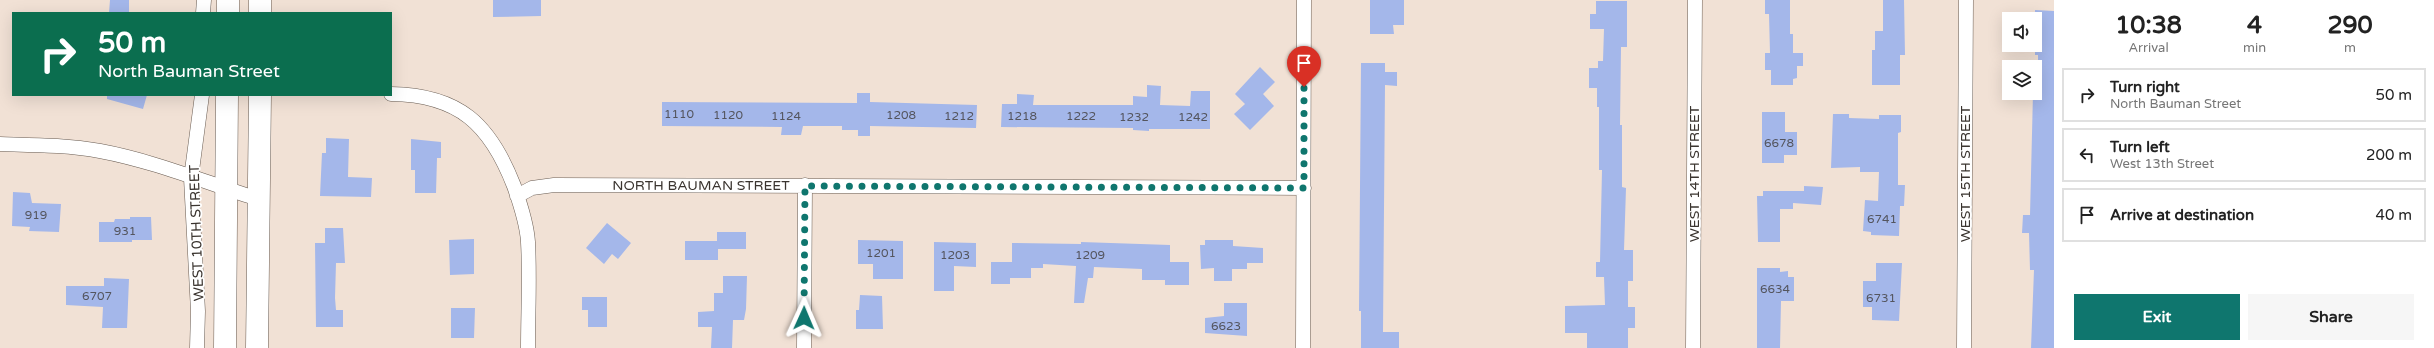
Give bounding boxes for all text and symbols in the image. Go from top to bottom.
text: 10:38 [2115,11,2182,40]
text: 4 [2247,11,2262,40]
text: 290 [2327,11,2373,40]
map controls [2002,12,2042,100]
button: sound [2002,12,2042,52]
text: 50 m [98,26,166,60]
icon: right [32,28,84,80]
text: Arrival [2128,40,2169,56]
text: min [2243,40,2266,56]
text: m [2344,40,2356,56]
pin [1287,46,1321,87]
icon: arrive [1293,52,1315,74]
text: North Bauman Street [98,60,280,82]
button: layers [2002,60,2042,100]
text: Turn right [2110,78,2180,96]
icon: right [2076,84,2098,106]
text: 50 m [2375,86,2412,104]
text: North Bauman Street [2110,96,2241,112]
street label: WEST 14TH STREET [1686,105,1703,242]
street label: WEST 15TH STREET [1957,105,1974,242]
house number: 1110 [664,107,695,121]
house number: 1120 [713,108,744,122]
house number: 1208 [886,108,916,122]
house number: 1124 [771,109,802,123]
house number: 1212 [944,109,974,123]
house number: 1218 [1007,109,1037,123]
house number: 1222 [1066,109,1096,123]
house number: 1232 [1119,110,1149,124]
house number: 1242 [1178,110,1208,124]
house number: 6678 [1764,136,1794,150]
text: Turn left [2110,138,2170,156]
icon: left [2076,144,2098,166]
text: 200 m [2366,146,2412,164]
text: West 13th Street [2110,156,2214,172]
street label: WEST 10TH STREET [186,164,207,302]
street label: NORTH BAUMAN STREET [612,177,790,194]
icon: arrive [2076,204,2098,226]
text: Arrive at destination [2110,206,2254,224]
text: 40 m [2375,206,2412,224]
house number: 919 [25,208,47,222]
house number: 6741 [1867,212,1897,226]
house number: 931 [114,224,136,238]
house number: 1201 [866,246,896,260]
house number: 1203 [940,248,970,262]
house number: 1209 [1075,248,1105,262]
house number: 6634 [1760,282,1791,296]
house number: 6707 [82,289,112,303]
house number: 6731 [1866,291,1896,305]
button: Exit [2074,294,2240,340]
button: Share [2248,294,2414,340]
position arrow [783,297,825,339]
house number: 6623 [1211,319,1241,333]

